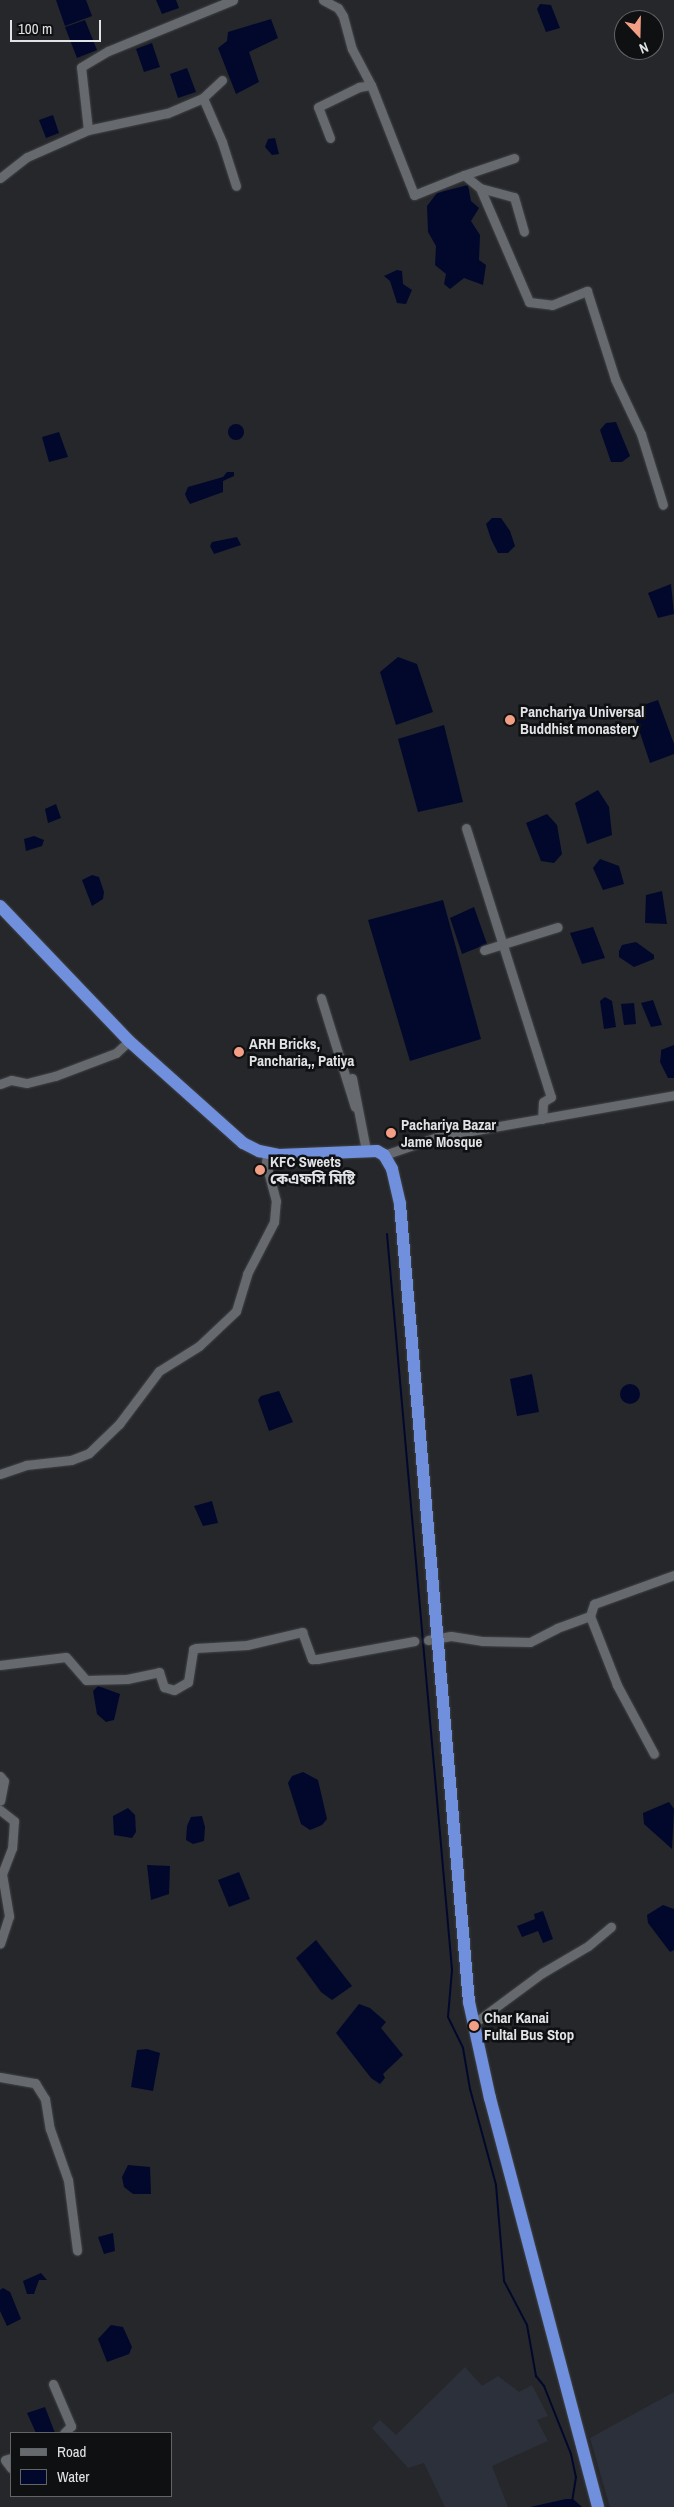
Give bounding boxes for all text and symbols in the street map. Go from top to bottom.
scale bar [12,10,104,42]
north arrow [614,10,664,60]
text: 100 m [18,18,52,39]
text: N [637,38,651,58]
place label: Panchariya Universal Buddhist monastery [520,702,644,737]
marker: Panchariya Universal Buddhist monastery [504,714,516,726]
place label: ARH Bricks, Pancharia,, Patiya [249,1034,354,1069]
marker: ARH Bricks, Pancharia,, Patiya [233,1046,245,1058]
place label: Pachariya Bazar Jame Mosque [401,1115,496,1150]
marker: Pachariya Bazar Jame Mosque [385,1127,397,1139]
place label: KFC Sweets কেএফসি মিষ্টি [270,1152,355,1187]
marker: KFC Sweets কেএফসি মিষ্টি [254,1164,266,1176]
place label: Char Kanai Fultal Bus Stop [484,2008,574,2043]
marker: Char Kanai Fultal Bus Stop [468,2020,480,2032]
legend [10,2432,172,2497]
text: Road [57,2441,86,2462]
text: Water [57,2466,89,2487]

